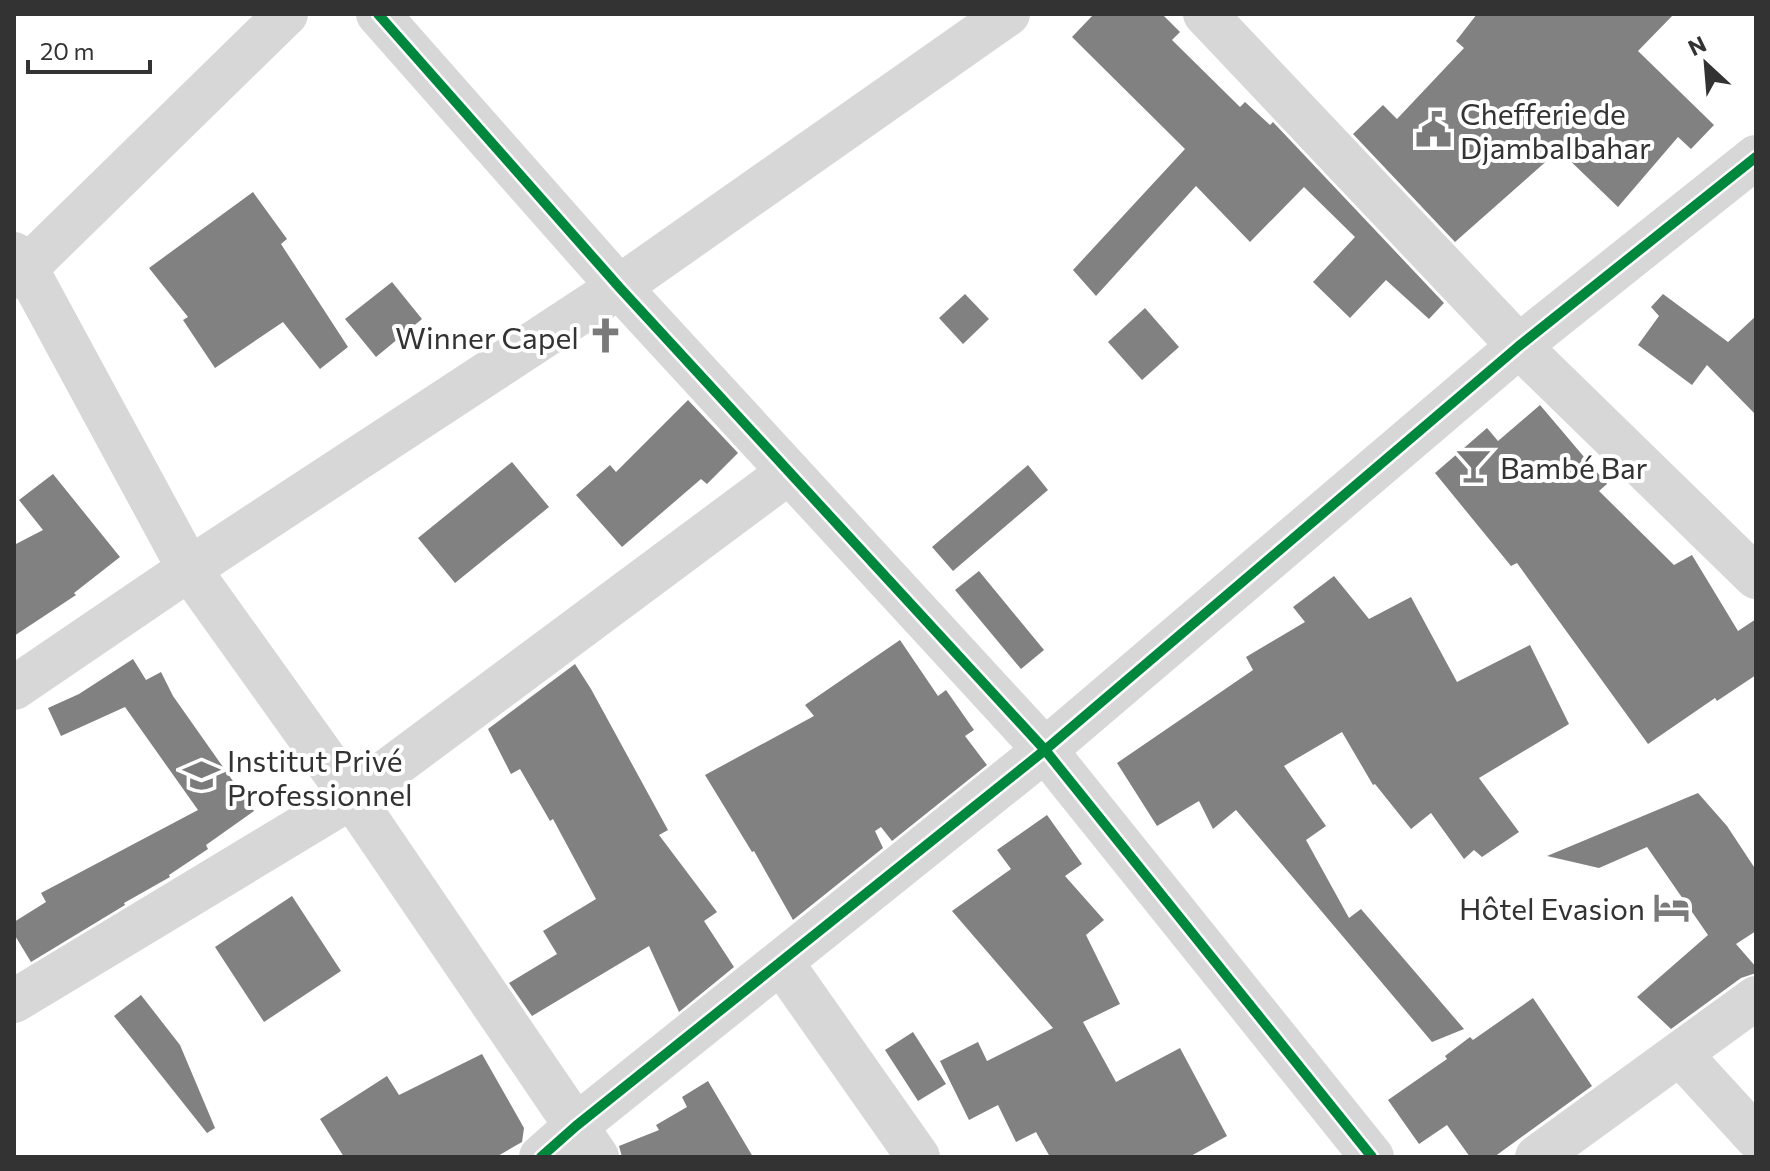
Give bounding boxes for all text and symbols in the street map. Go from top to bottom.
scale bar [28,24,150,74]
north arrow [1666,24,1746,104]
text: N [1684,30,1710,61]
text: 20 m [40,36,94,65]
place label: Chefferie de Djambalbahar [1460,94,1651,165]
public building icon: Chefferie de Djambalbahar [1415,110,1453,148]
church icon: Winner Capel [586,317,624,355]
place label: Winner Capel [395,318,579,355]
bar icon: Bambé Bar [1455,447,1493,485]
place label: Bambé Bar [1500,448,1648,485]
place label: Institut Privé Professionnel [227,741,413,812]
school or university icon: Institut Privé Professionnel [182,757,220,795]
hotel icon: Hôtel Evasion [1652,888,1690,926]
place label: Hôtel Evasion [1459,889,1645,926]

